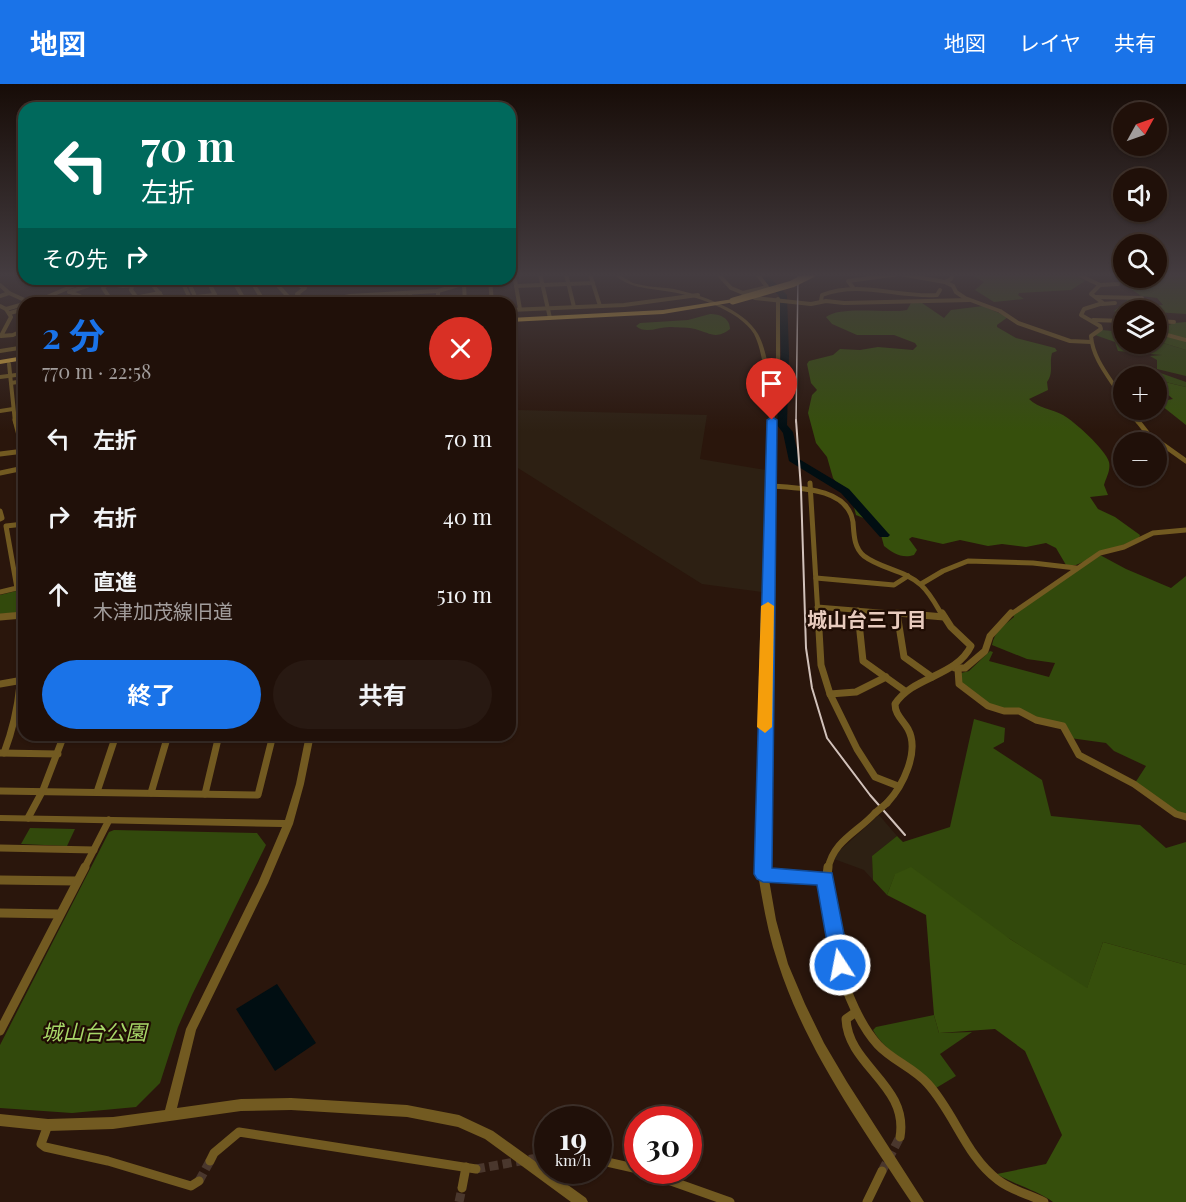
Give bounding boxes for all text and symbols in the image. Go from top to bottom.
text: 地図 [30,24,86,61]
text: 地図 [944,28,986,56]
text: レイヤ [1019,28,1081,56]
text: 共有 [1114,28,1156,56]
north arrow [1113,102,1167,156]
map controls [1113,102,1167,486]
text: 70 m [141,117,235,173]
icon: left [42,126,120,204]
button: sound [1113,168,1167,222]
text: 左折 [141,173,195,209]
button: search [1113,234,1167,288]
icon: right [120,240,153,273]
text: その先 [42,243,108,273]
button: layers [1113,300,1167,354]
text: 2 分 [42,310,105,358]
button: close [429,317,492,380]
text: 770 m · 22:58 [42,357,151,384]
pin [746,358,797,420]
button: + [1113,366,1167,420]
icon: arrive [755,367,788,400]
icon: left [42,422,75,455]
text: 70 m [445,423,492,453]
text: 左折 [93,424,137,454]
button: − [1113,432,1167,486]
icon: right [42,500,75,533]
text: 40 m [443,501,492,531]
text: 右折 [93,502,137,532]
text: 直進 [93,566,137,596]
icon: ahead [42,578,75,611]
text: 510 m [437,579,492,609]
text: 木津加茂線旧道 [93,597,233,624]
district label: 城山台三丁目 [807,605,927,632]
button: 終了 [42,660,261,729]
button: 共有 [273,660,492,729]
position arrow [808,933,872,997]
park label: 城山台公園 [42,1017,149,1045]
speed limit sign: 30 [624,1106,702,1184]
text: 19 [559,1118,587,1158]
text: km/h [555,1150,591,1170]

